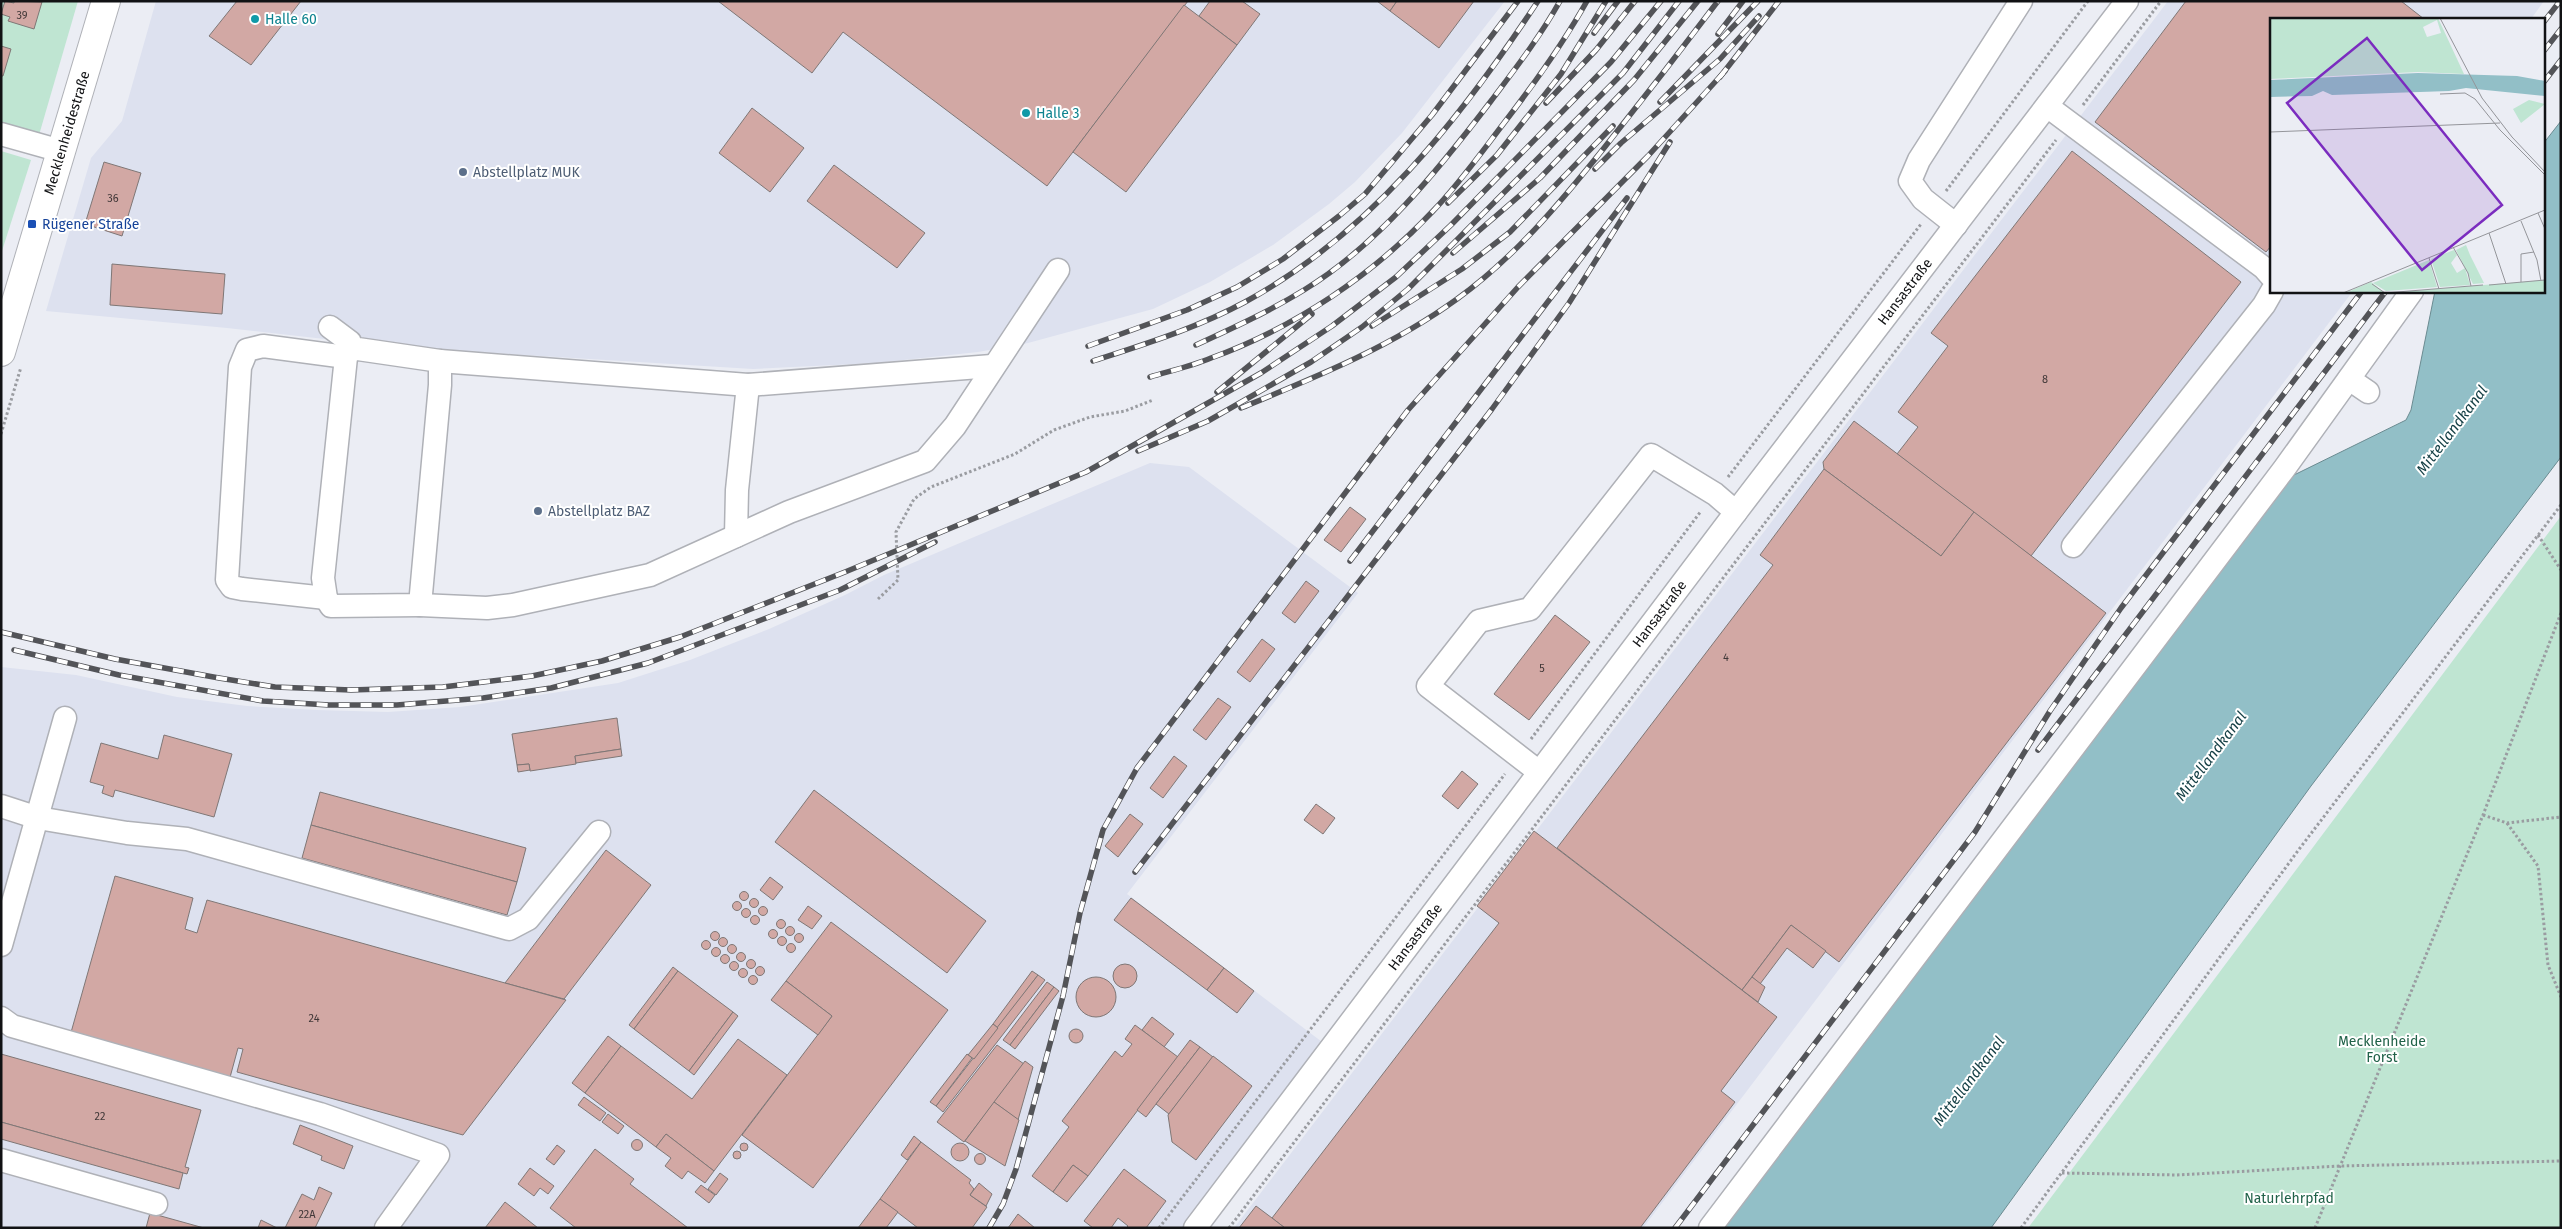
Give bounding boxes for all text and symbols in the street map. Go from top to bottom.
house number: 39 [16,9,28,22]
place label: Halle 60 [265,11,317,28]
marker: Halle 60 [249,13,261,25]
inset map [2270,18,2544,292]
street label: Mecklenheidestraße [41,69,94,197]
place label: Halle 3 [1036,105,1079,122]
marker: Halle 3 [1020,107,1032,119]
place label: Abstellplatz MUK [473,164,581,181]
marker: Abstellplatz MUK [457,166,469,178]
house number: 36 [107,192,119,205]
place label: Rügener Straße [42,216,139,233]
marker: Rügener Straße [26,218,38,230]
street label: Hansastraße [1874,255,1936,329]
house number: 8 [2042,373,2048,386]
water label: Mittellandkanal [2413,382,2491,478]
place label: Abstellplatz BAZ [548,503,650,520]
marker: Abstellplatz BAZ [532,505,544,517]
street label: Hansastraße [1629,577,1690,651]
house number: 4 [1723,651,1729,664]
house number: 5 [1539,662,1545,675]
water label: Mittellandkanal [2172,708,2250,804]
street label: Hansastraße [1385,900,1446,974]
house number: 24 [309,1012,320,1025]
water label: Mittellandkanal [1930,1033,2008,1129]
park label: Mecklenheide Forst [2338,1033,2426,1066]
house number: 22 [95,1110,105,1123]
park label: Naturlehrpfad [2244,1190,2334,1207]
house number: 22A [298,1208,316,1221]

